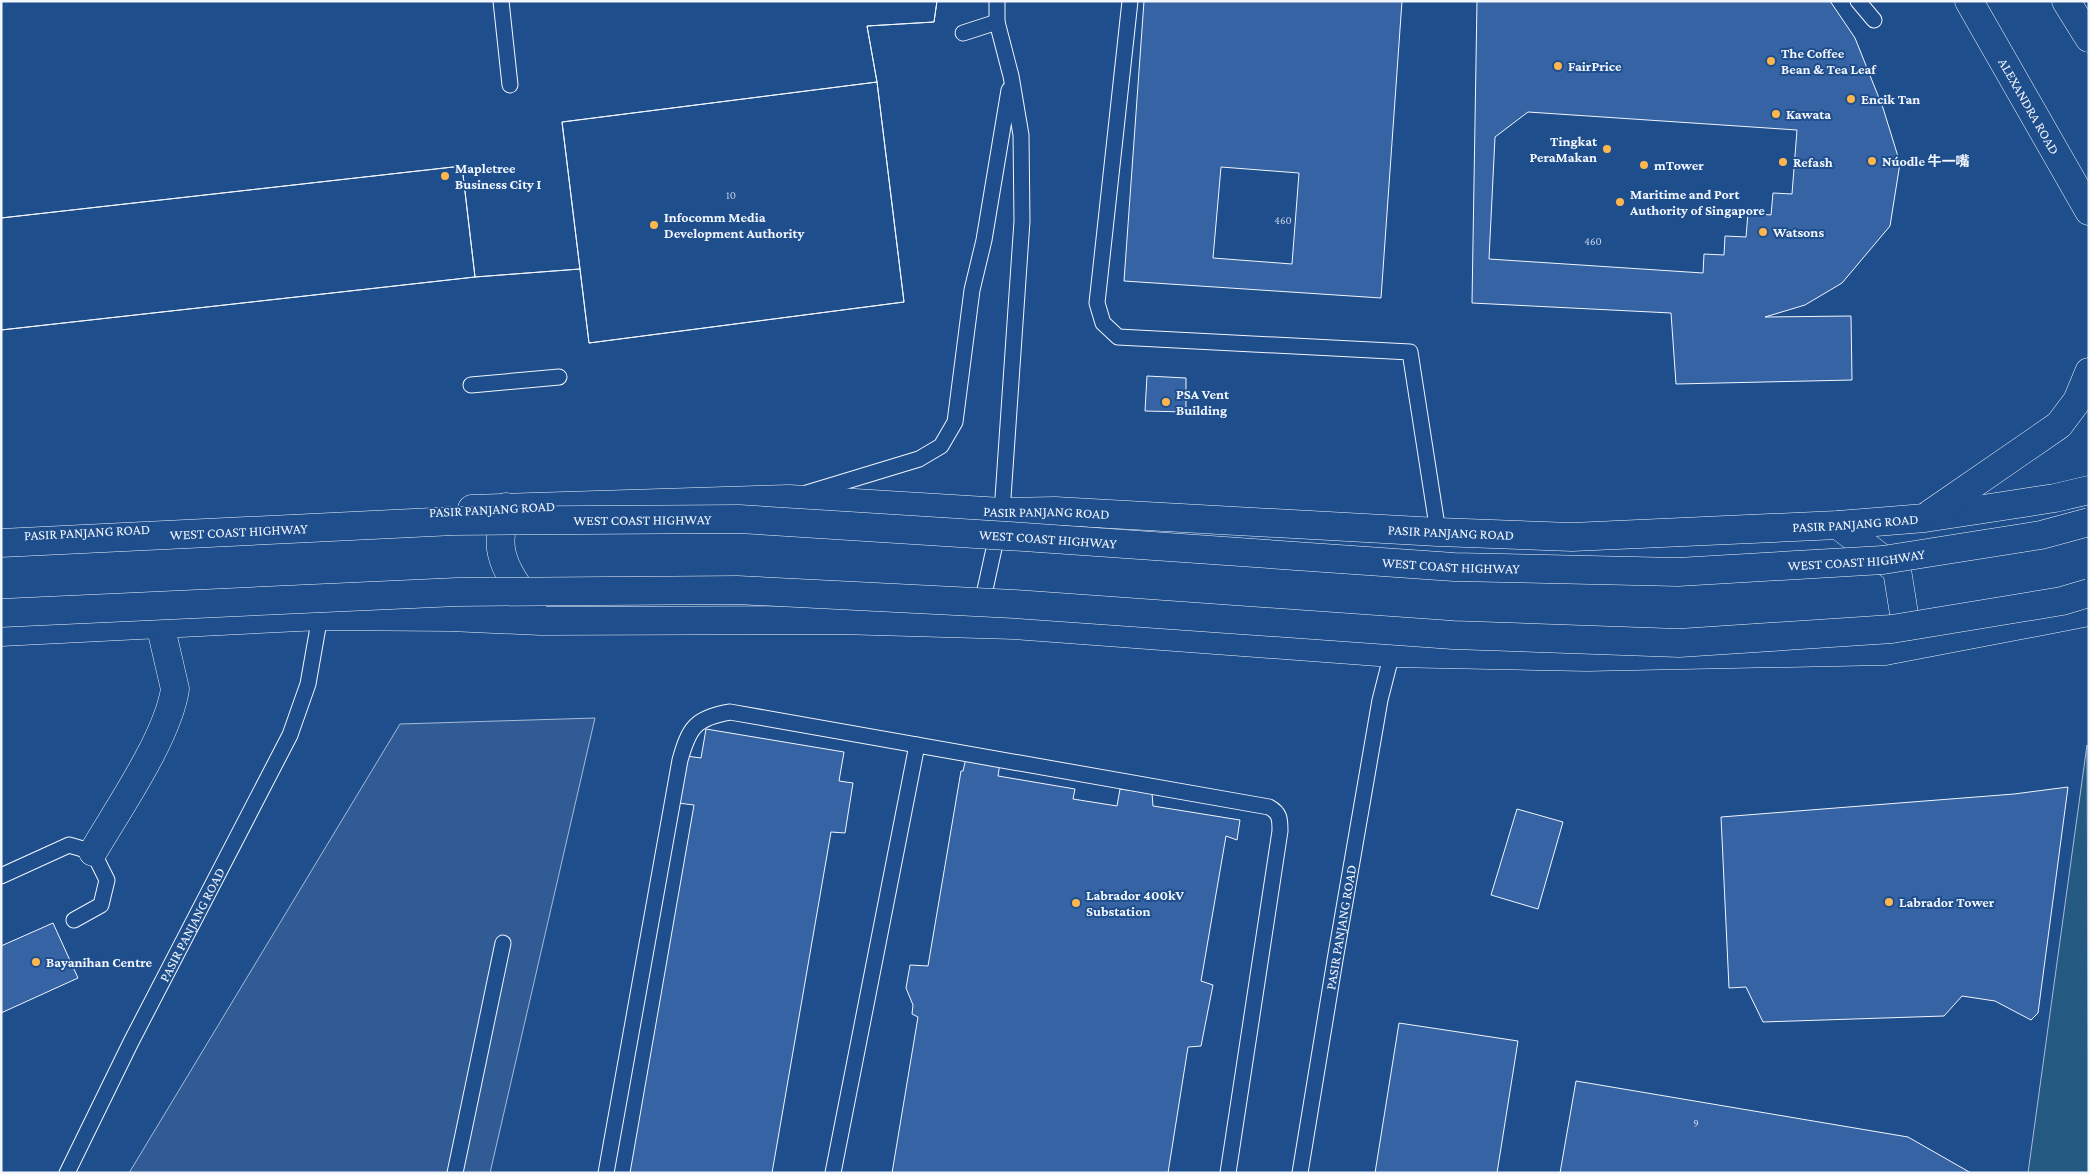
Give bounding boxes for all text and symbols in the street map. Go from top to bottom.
place label: The Coffee Bean & Tea Leaf [1781,45,1877,77]
marker: The Coffee Bean & Tea Leaf [1765,55,1777,67]
street label: ALEXANDRA ROAD [1995,55,2063,157]
place label: FairPrice [1568,58,1622,74]
marker: FairPrice [1552,60,1564,72]
place label: Encik Tan [1861,91,1920,107]
marker: Encik Tan [1845,93,1857,105]
place label: Kawata [1786,106,1831,122]
marker: Kawata [1770,108,1782,120]
place label: Tingkat PeraMakan [1529,133,1598,165]
marker: Tingkat PeraMakan [1601,143,1613,155]
place label: Núodle 牛一嘴 [1882,153,1970,169]
place label: Refash [1793,154,1833,170]
marker: Núodle 牛一嘴 [1866,155,1878,167]
marker: Refash [1777,156,1789,168]
place label: mTower [1654,157,1704,173]
marker: mTower [1638,159,1650,171]
place label: Mapletree Business City I [455,160,542,192]
marker: Mapletree Business City I [439,170,451,182]
place label: Maritime and Port Authority of Singapore [1629,186,1765,218]
house number: 10 [726,189,736,201]
marker: Maritime and Port Authority of Singapore [1614,196,1626,208]
place label: Infocomm Media Development Authority [664,209,804,241]
house number: 460 [1274,214,1292,226]
marker: Infocomm Media Development Authority [648,219,660,231]
place label: Watsons [1772,224,1824,240]
marker: Watsons [1757,226,1769,238]
house number: 460 [1584,235,1602,247]
place label: PSA Vent Building [1176,386,1230,418]
marker: PSA Vent Building [1160,396,1172,408]
street label: PASIR PANJANG ROAD [429,498,555,520]
street label: PASIR PANJANG ROAD [983,503,1110,522]
street label: WEST COAST HIGHWAY [573,511,712,528]
street label: PASIR PANJANG ROAD [1792,511,1919,535]
street label: WEST COAST HIGHWAY [169,520,309,543]
street label: PASIR PANJANG ROAD [24,521,150,543]
street label: PASIR PANJANG ROAD [1387,521,1514,543]
street label: WEST COAST HIGHWAY [978,526,1118,551]
street label: WEST COAST HIGHWAY [1787,545,1927,574]
street label: WEST COAST HIGHWAY [1381,554,1521,576]
street label: PASIR PANJANG ROAD [1322,864,1359,991]
street label: PASIR PANJANG ROAD [156,865,228,984]
place label: Labrador 400kV Substation [1086,887,1185,919]
place label: Labrador Tower [1899,894,1995,910]
marker: Labrador Tower [1883,896,1895,908]
marker: Labrador 400kV Substation [1070,897,1082,909]
place label: Bayanihan Centre [46,954,152,970]
marker: Bayanihan Centre [30,956,42,968]
house number: 9 [1693,1117,1699,1129]

